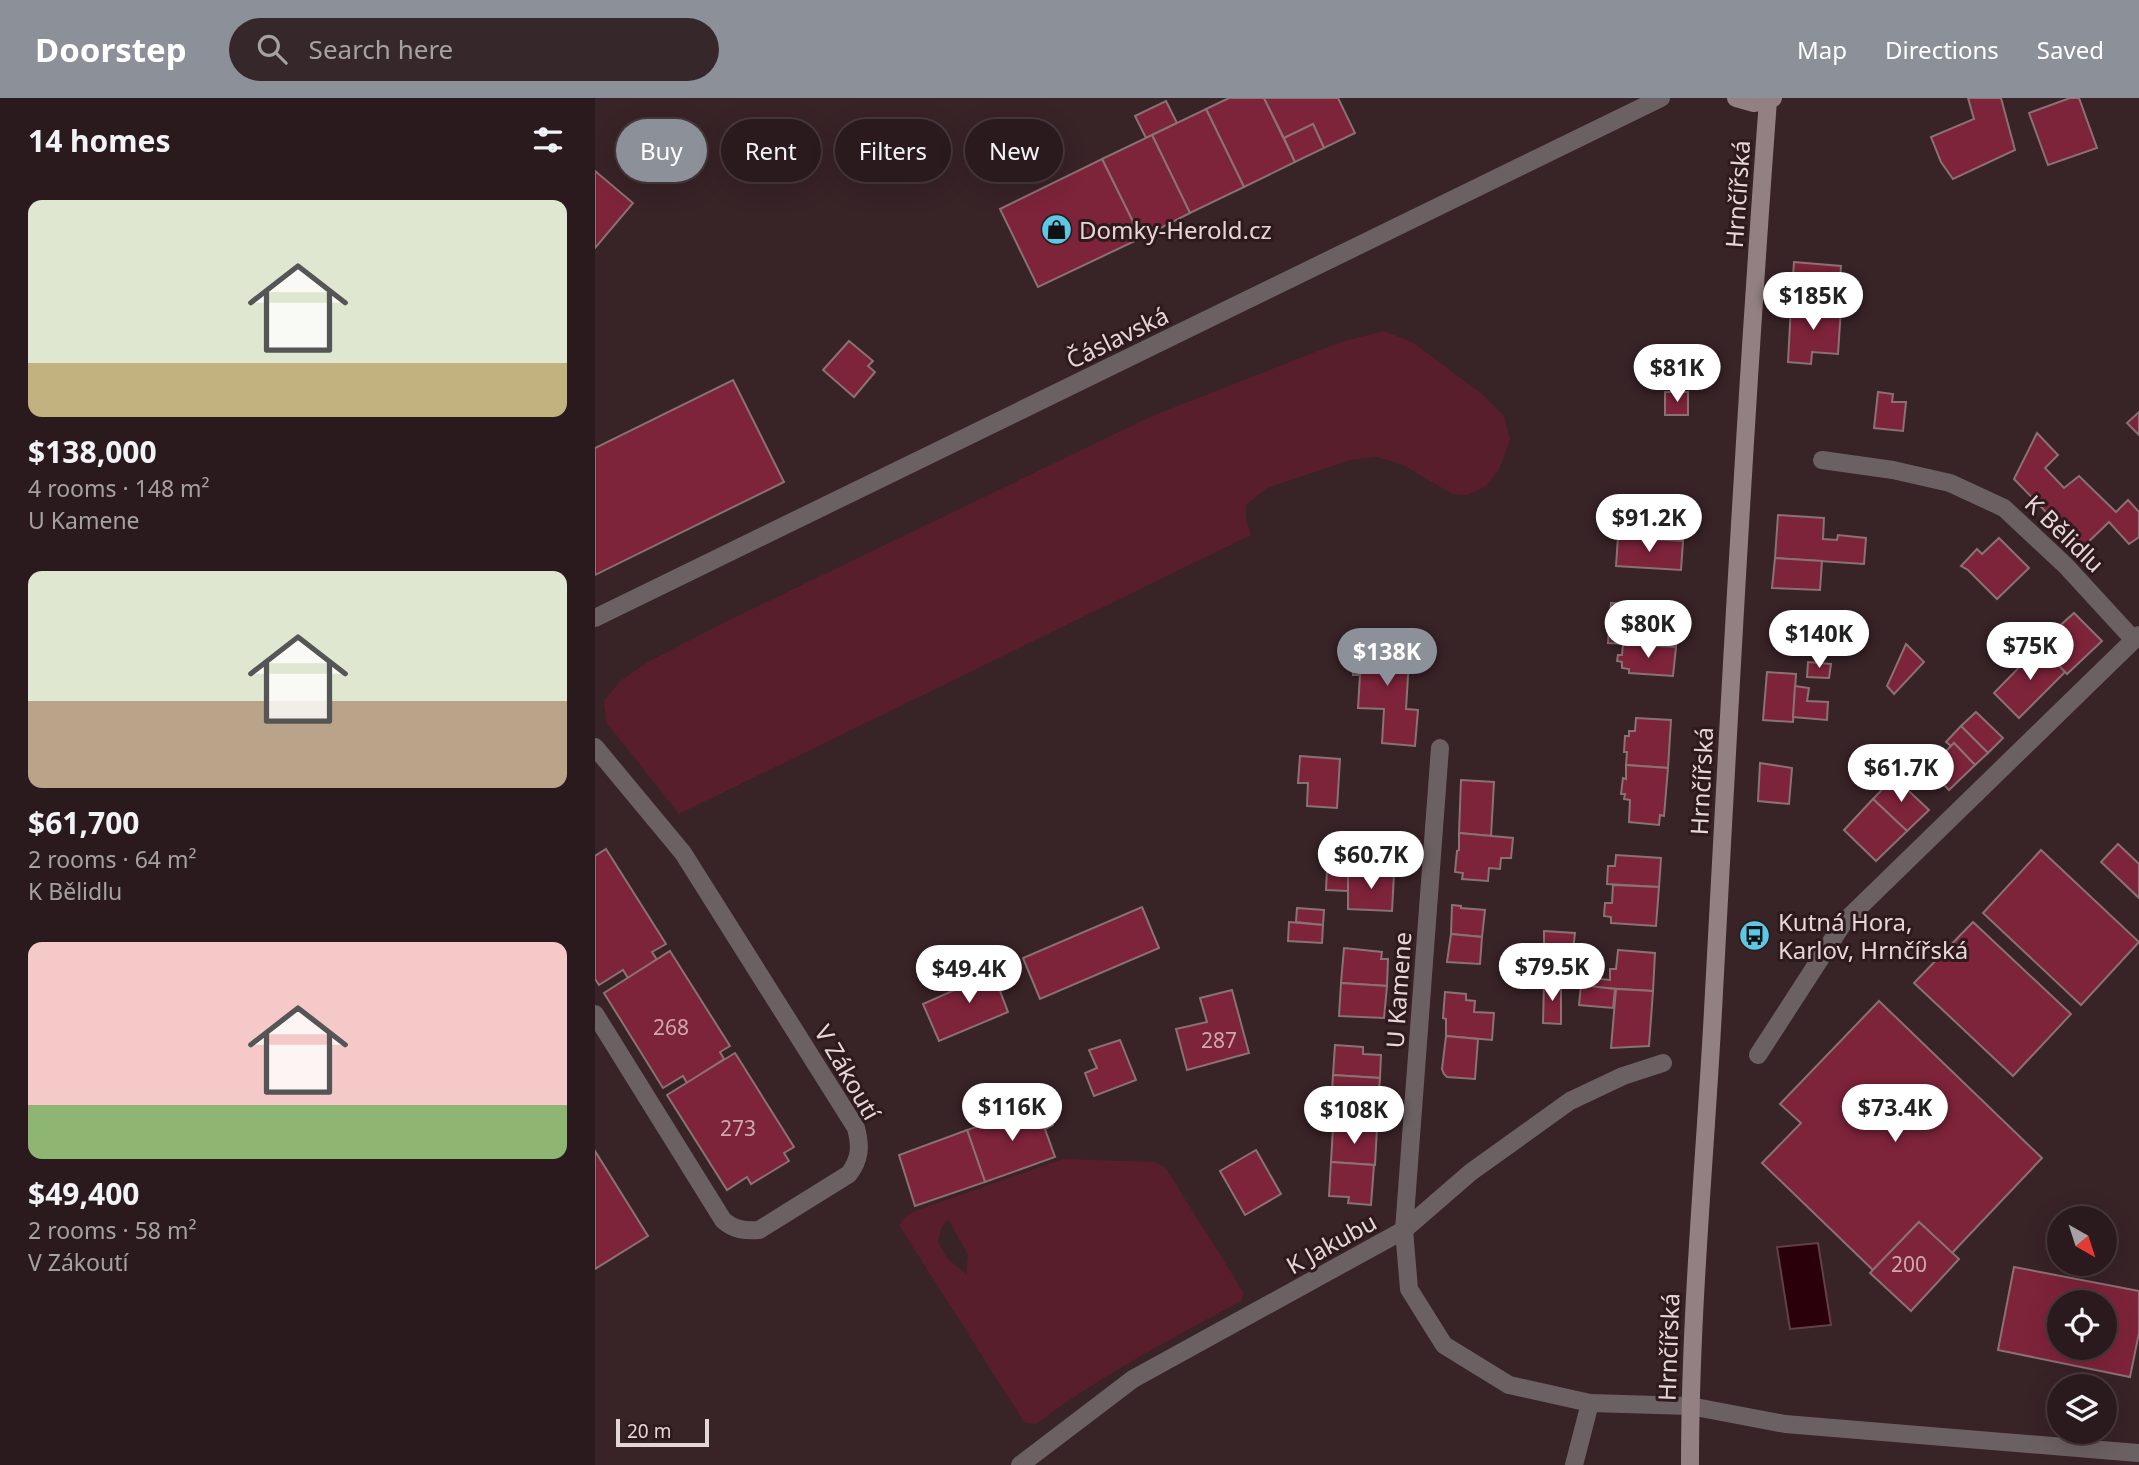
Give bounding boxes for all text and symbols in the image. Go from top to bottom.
search box [229,18,719,81]
text: Doorstep [35,27,187,72]
icon: search [253,30,291,68]
text: Search here [309,31,453,67]
text: Map [1797,33,1847,66]
text: Directions [1885,33,1999,66]
text: Saved [2037,33,2104,66]
chip: Buy [616,119,707,182]
chip: Rent [721,119,821,182]
chip: Filters [835,119,951,182]
chip: New [965,119,1063,182]
text: 14 homes [28,120,171,161]
icon: filters [529,121,567,159]
street label: Hrnčířská [1717,139,1757,249]
shop icon: Domky-Herold.cz [1039,212,1073,246]
place label: Domky-Herold.cz [1079,213,1272,246]
icon: home [235,245,361,371]
pin: $185K [1764,272,1862,332]
text: $185K [1779,279,1847,311]
street label: Čáslavská [1060,298,1174,376]
pin: $81K [1636,344,1718,404]
text: $81K [1650,351,1704,383]
text: $138,000 [28,431,157,472]
text: 4 rooms · 148 m² [28,472,210,504]
street label: K Bělidlu [2018,487,2112,579]
pin: $91.2K [1592,494,1706,554]
text: $91.2K [1612,501,1686,533]
text: U Kamene [28,504,140,536]
pin: $80K [1607,601,1689,660]
text: $80K [1621,607,1675,639]
pin: $140K [1770,610,1868,670]
icon: home [235,616,361,742]
text: $140K [1785,617,1853,649]
pin: $75K [1989,622,2071,682]
pin: $138K [1338,628,1436,688]
text: $75K [2003,629,2057,661]
text: $138K [1353,635,1421,667]
street label: Hrnčířská [1682,726,1720,836]
pin: $61.7K [1844,744,1958,804]
text: $61.7K [1864,751,1938,783]
text: $61,700 [28,802,140,843]
pin: $60.7K [1314,832,1428,891]
text: $60.7K [1334,838,1408,870]
text: 2 rooms · 64 m² [28,843,197,875]
text: K Bělidlu [28,875,122,907]
place label: Kutná Hora, Karlov, Hrnčířská [1778,905,1968,966]
bus stop icon: Kutná Hora, Karlov, Hrnčířská [1738,918,1772,952]
street label: U Kamene [1377,931,1419,1049]
pin: $79.5K [1495,944,1609,1003]
pin: $49.4K [912,946,1026,1005]
text: $79.5K [1515,950,1589,982]
text: $49.4K [932,952,1006,984]
icon: home [235,987,361,1113]
house number: 268 [653,1013,689,1041]
street label: V Zákoutí [807,1018,889,1126]
house number: 287 [1201,1026,1237,1054]
pin: $116K [963,1084,1061,1143]
pin: $73.4K [1838,1084,1952,1144]
pin: $108K [1305,1086,1403,1146]
text: $116K [978,1090,1046,1122]
text: $73.4K [1858,1091,1932,1123]
text: $108K [1320,1093,1388,1125]
house number: 273 [720,1114,756,1142]
text: $49,400 [28,1173,140,1214]
street label: K Jakubu [1280,1205,1382,1281]
north arrow [2047,1206,2117,1276]
map controls [2047,1206,2117,1444]
text: 2 rooms · 58 m² [28,1214,197,1246]
text: V Zákoutí [28,1246,129,1278]
house number: 200 [1891,1250,1927,1278]
button: locate [2047,1290,2117,1360]
street label: Hrnčířská [1650,1292,1686,1402]
button: layers [2047,1374,2117,1444]
scale bar [616,1416,709,1448]
text: 20 m [627,1418,671,1444]

